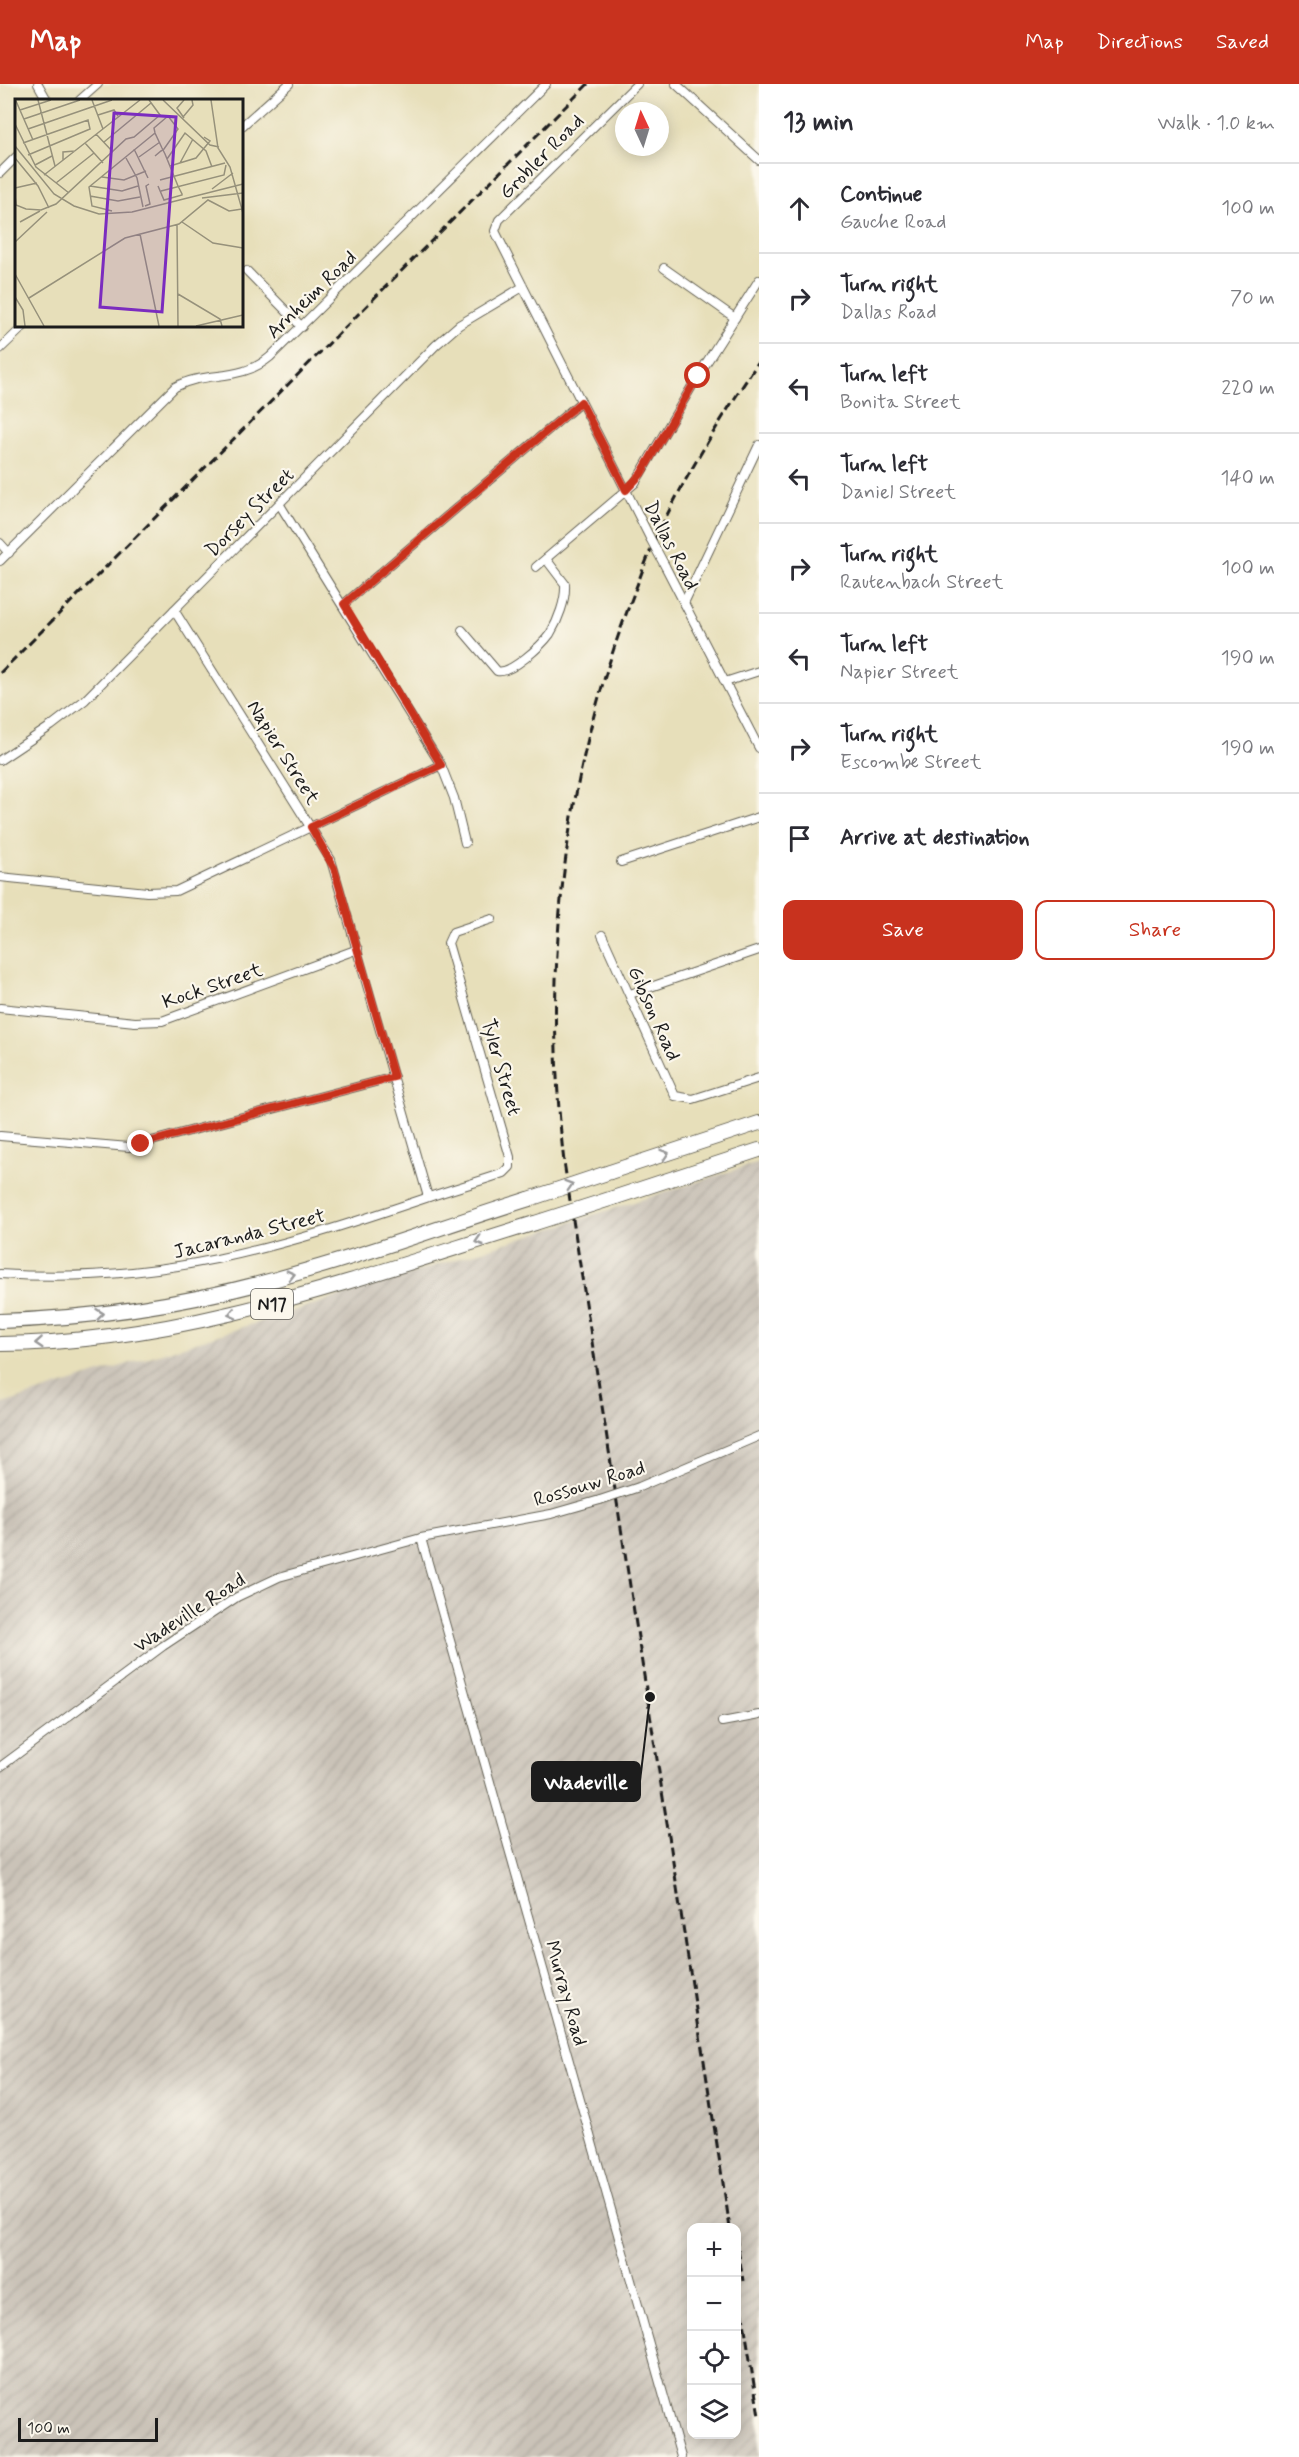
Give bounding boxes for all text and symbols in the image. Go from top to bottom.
text: Map [30,24,81,61]
text: Map [1025,28,1064,56]
text: Directions [1097,28,1183,56]
text: Saved [1216,28,1269,56]
inset map [15,99,243,327]
north arrow [615,102,669,156]
text: 13 min [783,106,854,140]
street label: Grobler Road [494,109,591,206]
text: Walk · 1.0 km [1158,110,1275,137]
text: Continue [840,181,922,209]
icon: ahead [783,192,816,225]
text: 100 m [1221,195,1275,222]
text: Gauche Road [840,209,946,236]
street label: Arnheim Road [261,245,363,345]
text: Turn right [840,271,938,299]
icon: right [783,282,816,315]
text: 70 m [1230,285,1275,312]
text: Dallas Road [840,299,937,326]
text: Turn left [840,361,928,389]
route start [684,362,710,388]
icon: left [783,372,816,405]
text: 220 m [1221,375,1275,402]
text: Bonita Street [840,389,961,416]
text: Turn left [840,451,928,479]
street label: Dorsey Street [199,462,301,564]
icon: left [783,462,816,495]
text: 140 m [1221,465,1275,492]
text: Daniel Street [840,479,956,506]
street label: Dallas Road [637,497,705,595]
text: Turn right [840,541,938,569]
icon: right [783,552,816,585]
text: 100 m [1221,555,1275,582]
text: Rautenbach Street [840,569,1003,596]
text: Turn left [840,631,928,659]
icon: left [783,642,816,675]
text: 190 m [1221,645,1275,672]
text: Napier Street [840,659,958,686]
street label: Napier Street [240,695,326,810]
text: Turn right [840,721,938,749]
icon: right [783,732,816,765]
text: 190 m [1221,735,1275,762]
text: Escombe Street [840,749,981,776]
icon: arrive [783,822,816,855]
text: Arrive at destination [840,824,1030,852]
button: Save [783,900,1023,960]
button: Share [1035,900,1275,960]
street label: Kock Street [159,957,266,1016]
street label: Gibson Road [621,962,687,1065]
street label: Tyler Street [474,1016,527,1119]
route end [127,1130,153,1156]
one-way arrow [659,1148,670,1161]
one-way arrow [563,1180,574,1193]
street label: Jacaranda Street [171,1203,328,1266]
one-way arrow [474,1234,485,1246]
one-way arrow [286,1269,296,1282]
road number: N17 [251,1289,293,1319]
one-way arrow [227,1307,237,1320]
one-way arrow [96,1308,105,1321]
one-way arrow [35,1336,44,1349]
street label: Rossouw Road [530,1455,649,1514]
street label: Wadeville Road [129,1567,251,1660]
callout: Wadeville [532,1762,640,1801]
text: Wadeville [543,1769,629,1797]
street label: Murray Road [538,1938,593,2049]
map controls [687,2223,741,2439]
button: + [687,2223,741,2277]
button: − [687,2277,741,2331]
button: locate [687,2331,741,2385]
button: layers [687,2385,741,2439]
scale bar [18,2415,158,2442]
text: 100 m [27,2418,70,2439]

